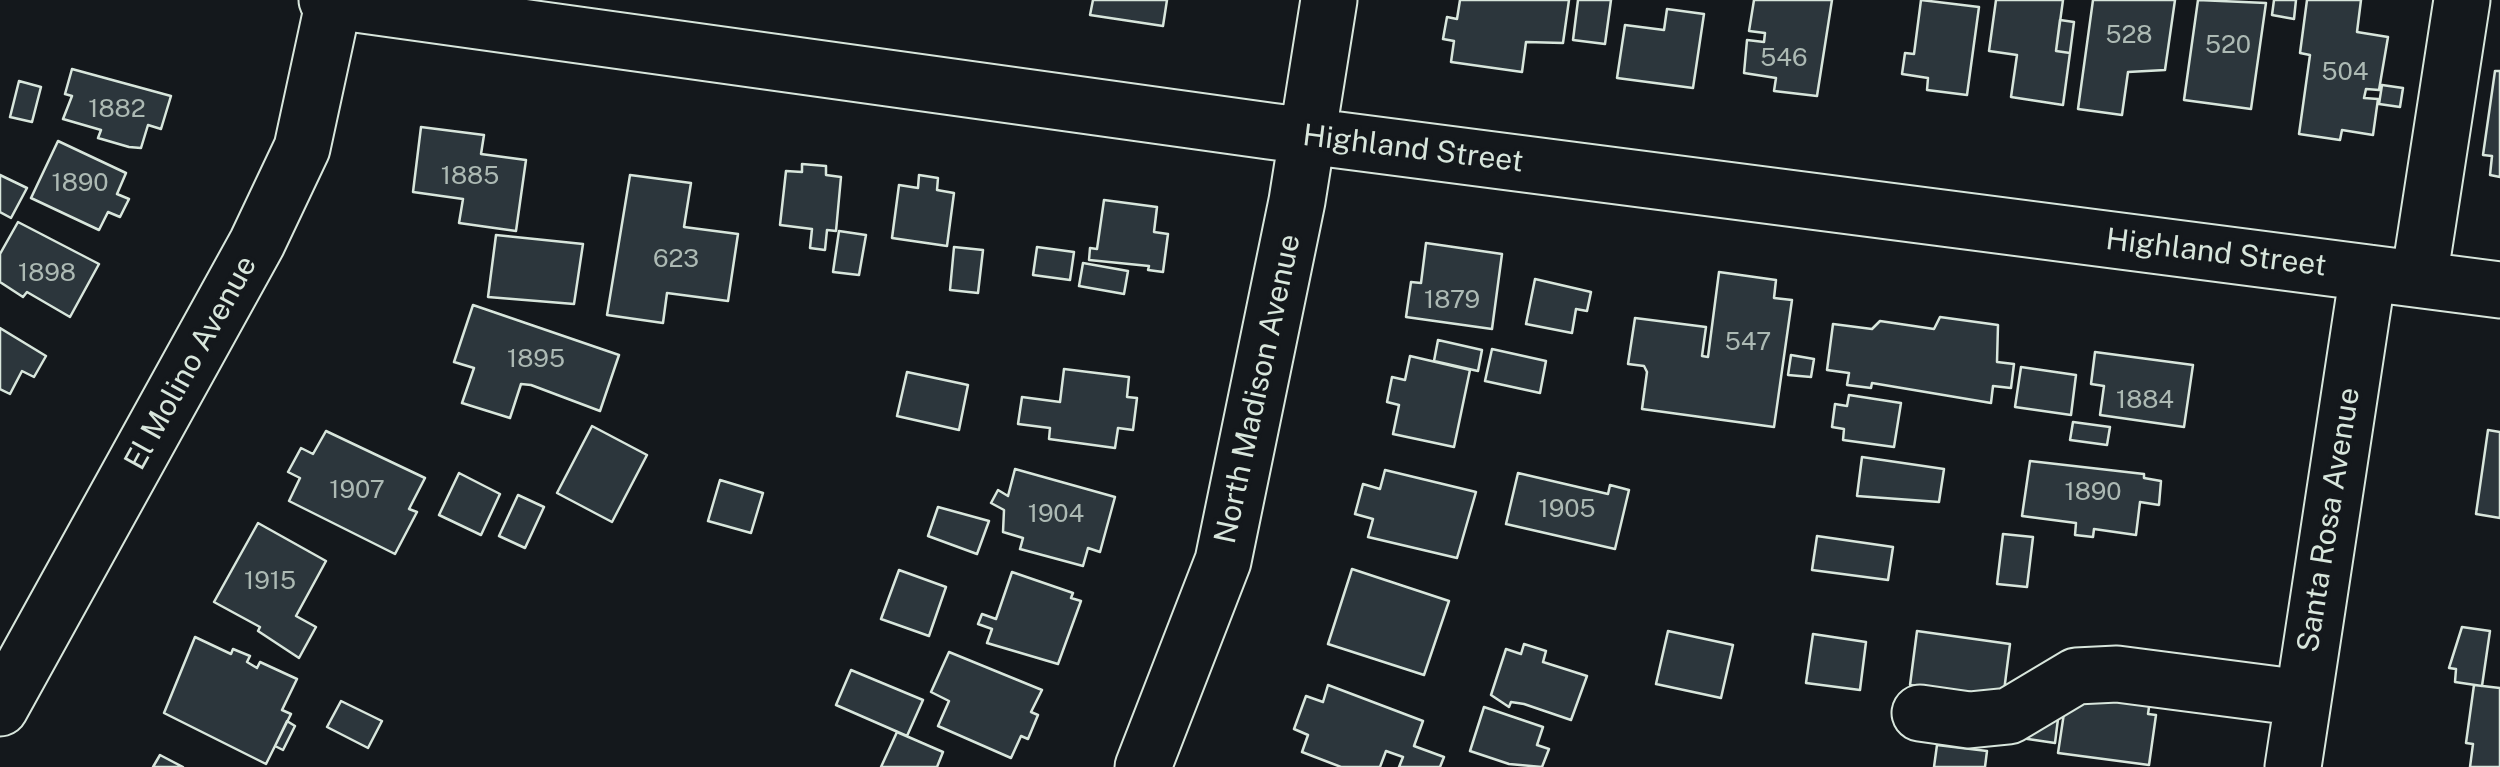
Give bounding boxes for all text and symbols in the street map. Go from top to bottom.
house number: 528 [2105,20,2153,50]
house number: 520 [2205,30,2251,60]
house number: 546 [1760,43,1808,73]
house number: 504 [2322,57,2368,87]
house number: 1882 [88,94,146,124]
street label: Highland Street [1301,118,1525,180]
house number: 1885 [441,161,499,191]
house number: 1890 [52,168,108,198]
street label: Highland Street [2104,222,2328,284]
street label: North Madison Avenue [1208,231,1308,547]
house number: 623 [653,244,699,274]
street label: El Molino Avenue [117,250,265,476]
house number: 1898 [18,258,76,288]
house number: 1879 [1424,285,1480,315]
house number: 547 [1725,327,1771,357]
house number: 1895 [507,344,565,374]
house number: 1884 [2116,385,2174,415]
street label: Santa Rosa Avenue [2290,385,2368,655]
house number: 1907 [329,475,385,505]
house number: 1890 [2065,477,2121,507]
house number: 1905 [1539,494,1595,524]
house number: 1904 [1028,499,1084,529]
house number: 1915 [244,566,296,596]

